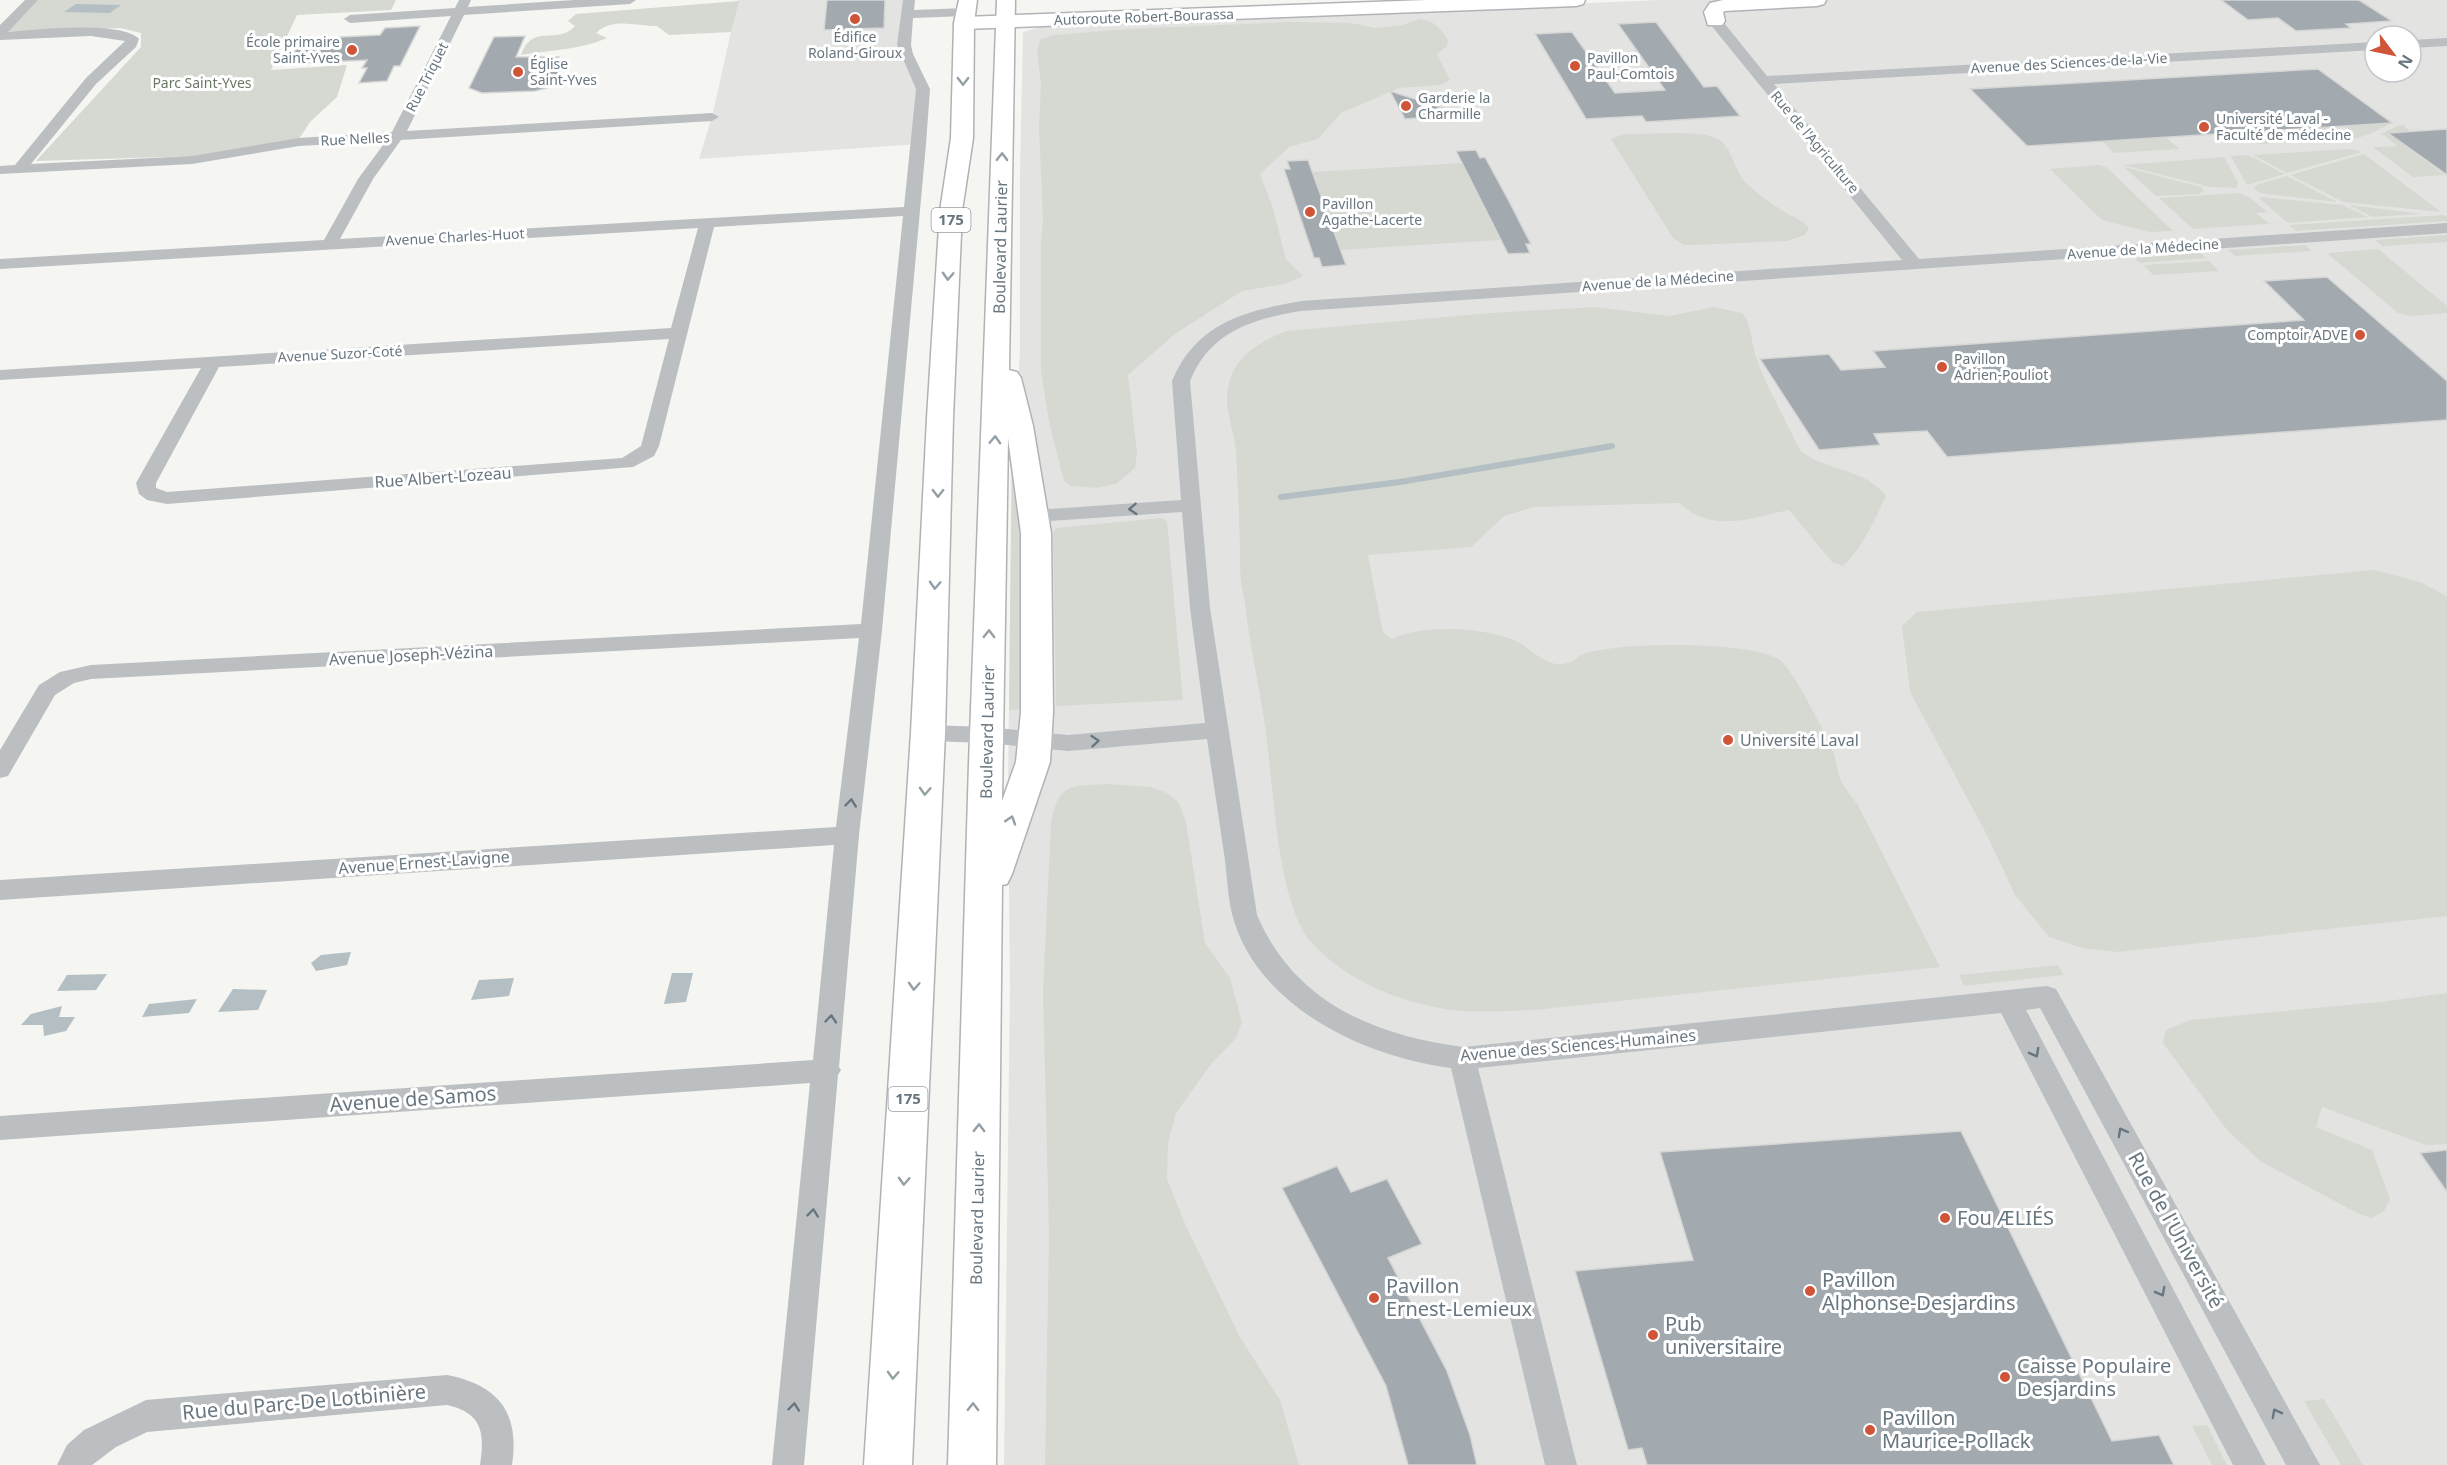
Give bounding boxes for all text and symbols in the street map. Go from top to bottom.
street label: Autoroute Robert-Bourassa [1054,4,1234,29]
marker: Édifice Roland-Giroux [848,12,862,26]
north arrow [2363,24,2423,84]
place label: Édifice Roland-Giroux [808,27,903,62]
place label: École primaire Saint-Yves [246,32,340,67]
street label: Rue Triquet [401,39,452,115]
marker: École primaire Saint-Yves [345,43,359,57]
place label: Pavillon Paul-Comtois [1587,48,1675,83]
street label: Avenue des Sciences-de-la-Vie [1970,48,2168,77]
text: N [2393,51,2418,73]
place label: Église Saint-Yves [530,54,597,89]
marker: Pavillon Paul-Comtois [1568,59,1582,73]
marker: Église Saint-Yves [511,65,525,79]
park label: Parc Saint-Yves [152,73,252,92]
one-way arrow [957,77,969,86]
street label: Rue de l'Agriculture [1767,87,1864,197]
place label: Garderie la Charmille [1418,88,1490,123]
marker: Garderie la Charmille [1399,99,1413,113]
place label: Université Laval - Faculté de médecine [2216,109,2351,144]
marker: Université Laval - Faculté de médecine [2197,120,2211,134]
street label: Rue Nelles [320,127,390,150]
one-way arrow [996,152,1008,161]
street label: Boulevard Laurier [988,180,1012,314]
place label: Pavillon Agathe-Lacerte [1322,194,1422,229]
marker: Pavillon Agathe-Lacerte [1303,205,1317,219]
road number: 175 [932,208,970,232]
street label: Avenue Charles-Huot [385,223,525,250]
street label: Avenue de la Médecine [2066,234,2220,263]
street label: Avenue de la Médecine [1581,266,1735,295]
one-way arrow [941,271,954,280]
place label: Comptoir ADVE [2247,325,2348,344]
marker: Comptoir ADVE [2353,328,2367,342]
street label: Avenue Suzor-Coté [277,341,403,366]
place label: Pavillon Adrien-Pouliot [1954,349,2048,384]
marker: Pavillon Adrien-Pouliot [1935,360,1949,374]
one-way arrow [989,435,1002,444]
street label: Rue Albert-Lozeau [374,461,512,493]
one-way arrow [932,489,945,498]
one-way arrow [1129,502,1138,515]
one-way arrow [928,580,941,589]
one-way arrow [983,630,995,639]
street label: Avenue Joseph-Vézina [328,640,494,670]
street label: Boulevard Laurier [975,665,999,799]
place label: Université Laval [1740,729,1859,751]
marker: Université Laval [1721,733,1735,747]
one-way arrow [1090,735,1099,748]
one-way arrow [918,787,931,796]
one-way arrow [844,799,856,808]
one-way arrow [1004,815,1017,826]
street label: Avenue Ernest-Lavigne [338,845,510,879]
one-way arrow [908,982,921,991]
one-way arrow [824,1014,837,1023]
street label: Avenue des Sciences-Humaines [1459,1024,1697,1066]
one-way arrow [2028,1046,2039,1057]
street label: Avenue de Samos [329,1079,497,1118]
road number: 175 [888,1087,928,1111]
one-way arrow [972,1123,985,1132]
one-way arrow [2118,1128,2129,1138]
street label: Rue de l'Université [2122,1147,2231,1313]
street label: Boulevard Laurier [965,1151,989,1285]
one-way arrow [897,1176,910,1185]
place label: Fou ÆLIÉS [1957,1204,2054,1231]
one-way arrow [806,1208,819,1217]
marker: Fou ÆLIÉS [1938,1211,1952,1225]
place label: Pavillon Alphonse-Desjardins [1822,1266,2015,1316]
place label: Pavillon Ernest-Lemieux [1386,1272,1533,1322]
marker: Pavillon Alphonse-Desjardins [1803,1284,1817,1298]
one-way arrow [2154,1285,2165,1296]
marker: Pavillon Ernest-Lemieux [1367,1291,1381,1305]
place label: Pub universitaire [1665,1310,1782,1360]
marker: Pub universitaire [1646,1328,1660,1342]
place label: Caisse Populaire Desjardins [2017,1352,2171,1402]
marker: Caisse Populaire Desjardins [1998,1370,2012,1384]
one-way arrow [887,1371,900,1380]
street label: Rue du Parc-De Lotbinière [181,1377,427,1426]
one-way arrow [787,1402,800,1411]
one-way arrow [967,1402,979,1411]
place label: Pavillon Maurice-Pollack [1882,1404,2031,1454]
one-way arrow [2272,1408,2284,1419]
marker: Pavillon Maurice-Pollack [1863,1423,1877,1437]

